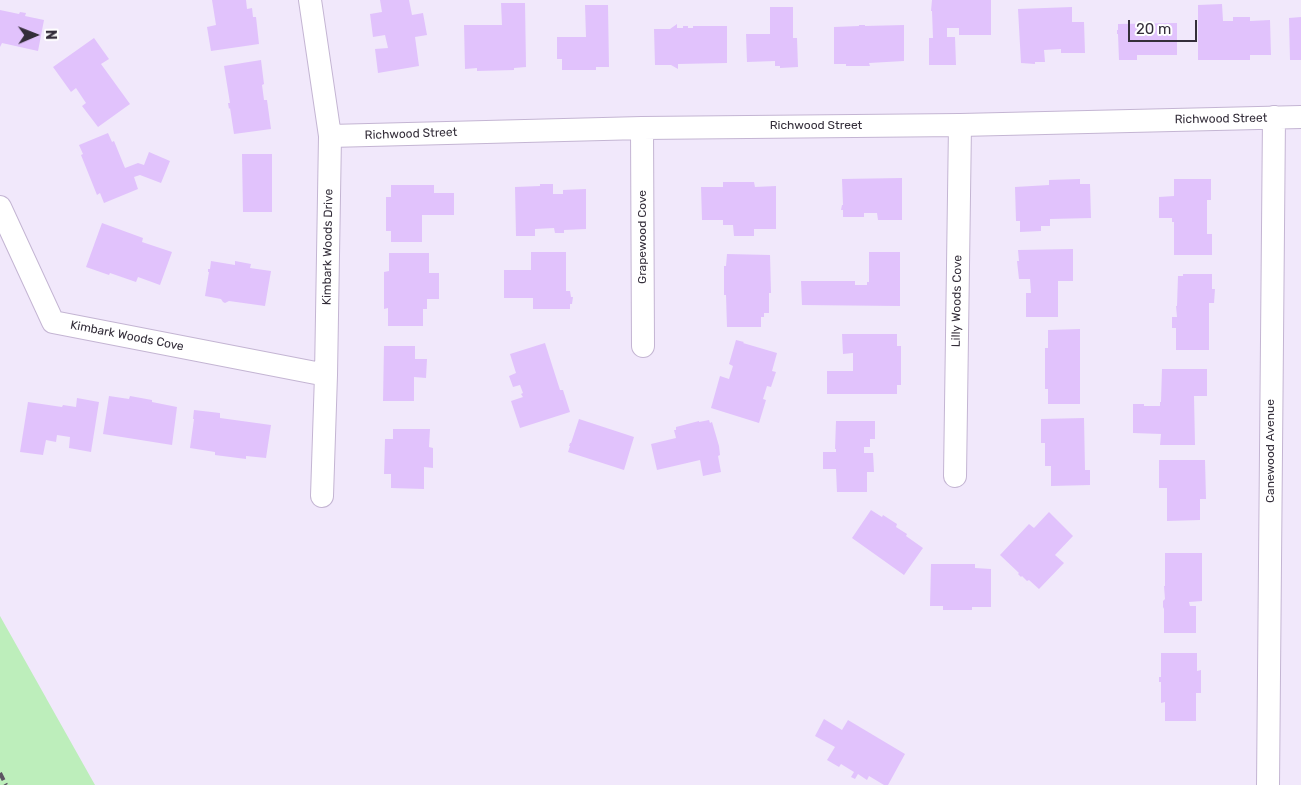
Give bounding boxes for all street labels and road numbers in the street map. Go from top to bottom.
street label: Richwood Street [1175,111,1267,127]
street label: Richwood Street [770,119,862,133]
street label: Richwood Street [364,125,458,143]
street label: Kimbark Woods Drive [320,189,336,305]
street label: Grapewood Cove [636,190,650,284]
street label: Lilly Woods Cove [949,255,965,347]
street label: Kimbark Woods Cove [69,318,185,354]
street label: Canewood Avenue [1264,399,1278,503]

